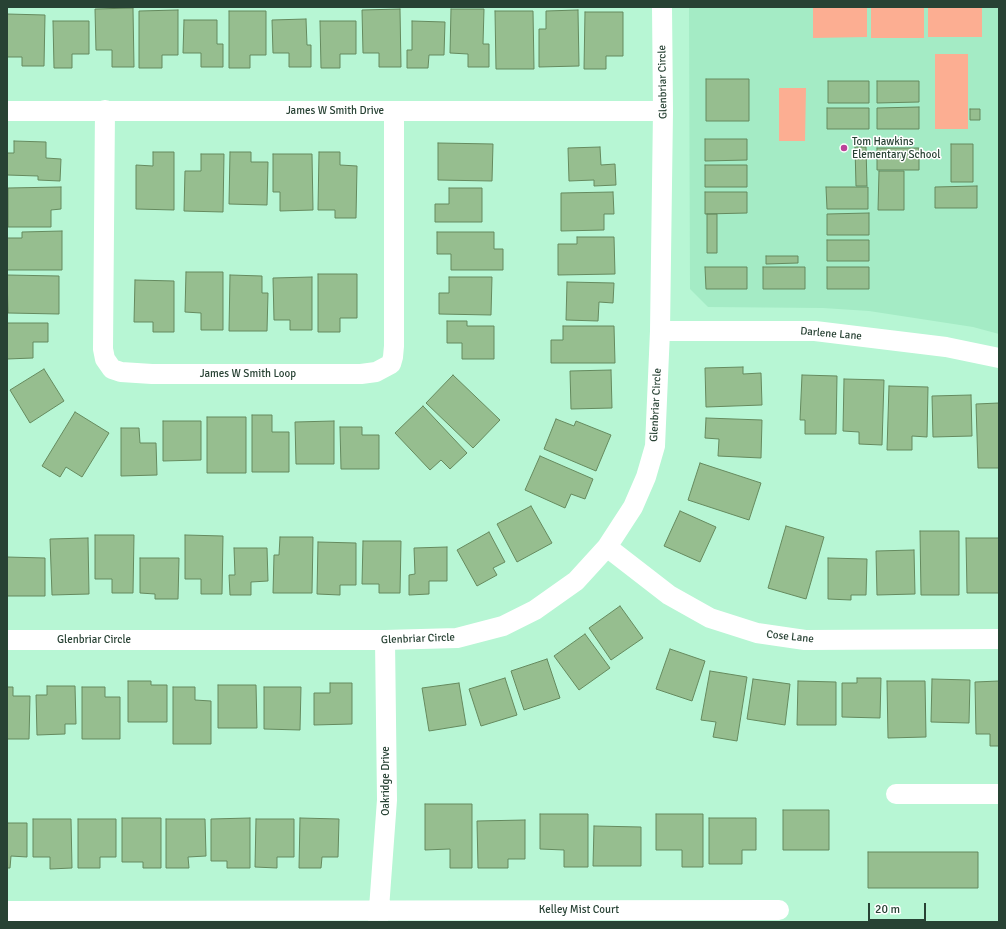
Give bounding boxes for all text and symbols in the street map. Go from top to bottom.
street label: Glenbriar Circle [656,45,670,119]
street label: James W Smith Drive [286,104,384,118]
place label: Tom Hawkins Elementary School [852,135,940,161]
marker: Tom Hawkins Elementary School [839,143,849,153]
street label: Darlene Lane [800,325,862,343]
street label: James W Smith Loop [200,367,296,381]
street label: Glenbriar Circle [647,368,665,442]
street label: Cose Lane [766,628,814,646]
street label: Glenbriar Circle [381,631,455,647]
street label: Glenbriar Circle [57,633,131,647]
street label: Oakridge Drive [379,746,393,816]
scale bar [870,895,928,921]
text: 20 m [875,902,900,917]
street label: Kelley Mist Court [539,903,619,917]

